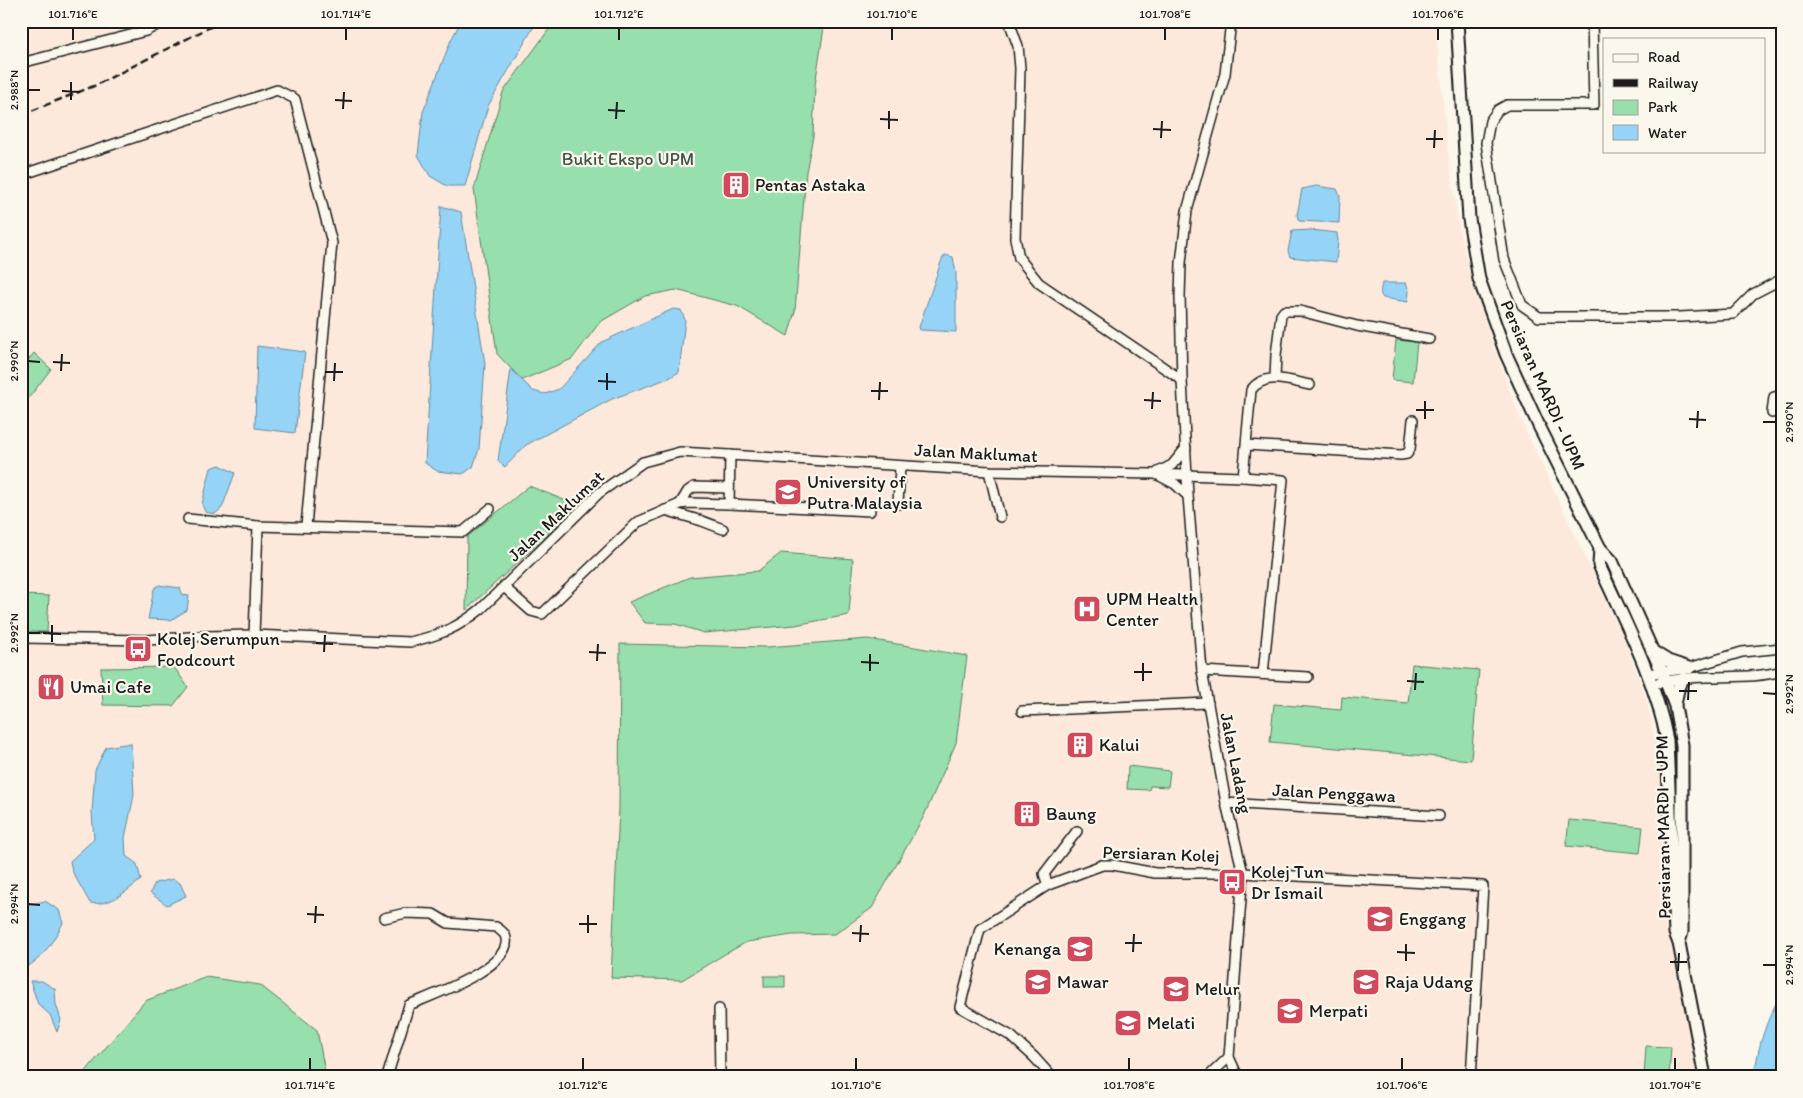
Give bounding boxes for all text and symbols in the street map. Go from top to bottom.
text: 101.716°E [48,7,98,21]
text: 101.714°E [321,7,372,21]
text: 101.712°E [594,7,644,21]
text: 101.710°E [867,7,918,21]
text: 101.708°E [1139,7,1191,21]
text: 101.706°E [1412,7,1464,21]
legend [1603,38,1766,152]
text: Road [1648,48,1681,66]
text: 2.988°N [7,70,21,110]
text: Railway [1648,74,1698,92]
text: Park [1648,98,1678,116]
text: Water [1648,124,1687,142]
park label: Bukit Ekspo UPM [562,148,694,170]
building icon: Pentas Astaka [721,170,751,200]
place label: Pentas Astaka [755,174,866,196]
street label: Persiaran MARDI - UPM [1496,297,1590,473]
text: 2.990°N [7,341,21,381]
text: 2.990°N [1782,402,1796,442]
street label: Jalan Maklumat [914,439,1039,467]
street label: Jalan Maklumat [503,466,609,566]
place label: University of Putra Malaysia [807,471,923,514]
school or university icon: University of Putra Malaysia [773,477,803,507]
place label: UPM Health Center [1106,588,1199,631]
hospital icon: UPM Health Center [1072,594,1102,624]
text: 2.992°N [7,613,21,653]
place label: Kolej Serumpun Foodcourt [157,628,280,671]
bus stop icon: Kolej Serumpun Foodcourt [123,634,153,664]
restaurant icon: Umai Cafe [36,672,66,702]
text: 2.992°N [1782,674,1796,714]
place label: Umai Cafe [70,676,151,698]
street label: Jalan Ladang [1215,711,1257,816]
building icon: Kalui [1065,730,1095,760]
place label: Kalui [1099,734,1139,756]
street label: Persiaran MARDI - UPM [1650,735,1676,919]
street label: Jalan Penggawa [1272,779,1396,807]
building icon: Baung [1012,799,1042,829]
place label: Baung [1046,803,1097,825]
street label: Persiaran Kolej [1102,841,1220,867]
place label: Kolej Tun Dr Ismail [1251,861,1324,904]
bus stop icon: Kolej Tun Dr Ismail [1217,867,1247,897]
text: 2.994°N [7,884,21,924]
school or university icon: Enggang [1365,904,1395,934]
place label: Enggang [1399,908,1467,930]
school or university icon: Kenanga [1065,934,1095,964]
place label: Kenanga [994,938,1062,960]
text: 2.994°N [1782,945,1796,985]
school or university icon: Mawar [1023,967,1053,997]
school or university icon: Raja Udang [1351,967,1381,997]
place label: Mawar [1057,971,1109,993]
place label: Raja Udang [1385,971,1474,993]
school or university icon: Melur [1161,974,1191,1004]
place label: Melur [1195,978,1240,1000]
school or university icon: Merpati [1275,996,1305,1026]
place label: Merpati [1309,1000,1368,1022]
school or university icon: Melati [1113,1008,1143,1038]
place label: Melati [1147,1012,1195,1034]
text: 101.714°E [285,1078,336,1092]
text: 101.712°E [558,1078,608,1092]
text: 101.710°E [831,1078,882,1092]
text: 101.708°E [1103,1078,1155,1092]
text: 101.706°E [1376,1078,1428,1092]
text: 101.704°E [1649,1078,1701,1092]

